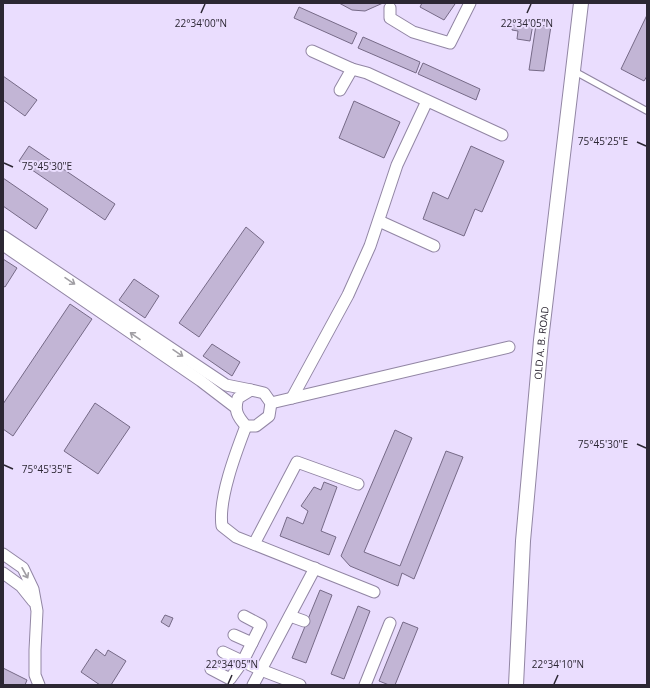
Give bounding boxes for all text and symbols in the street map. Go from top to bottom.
text: 22°34'00"N [175,16,227,30]
text: 22°34'05"N [501,16,553,30]
text: 75°45'25"E [578,134,628,148]
text: 75°45'30"E [22,159,72,173]
one-way arrow [65,276,76,285]
street label: OLD A. B. ROAD [530,306,552,380]
one-way arrow [130,332,141,340]
one-way arrow [173,349,184,357]
text: 75°45'30"E [578,437,628,451]
text: 75°45'35"E [22,462,72,476]
one-way arrow [22,567,29,579]
text: 22°34'05"N [206,657,258,671]
text: 22°34'10"N [532,657,584,671]

